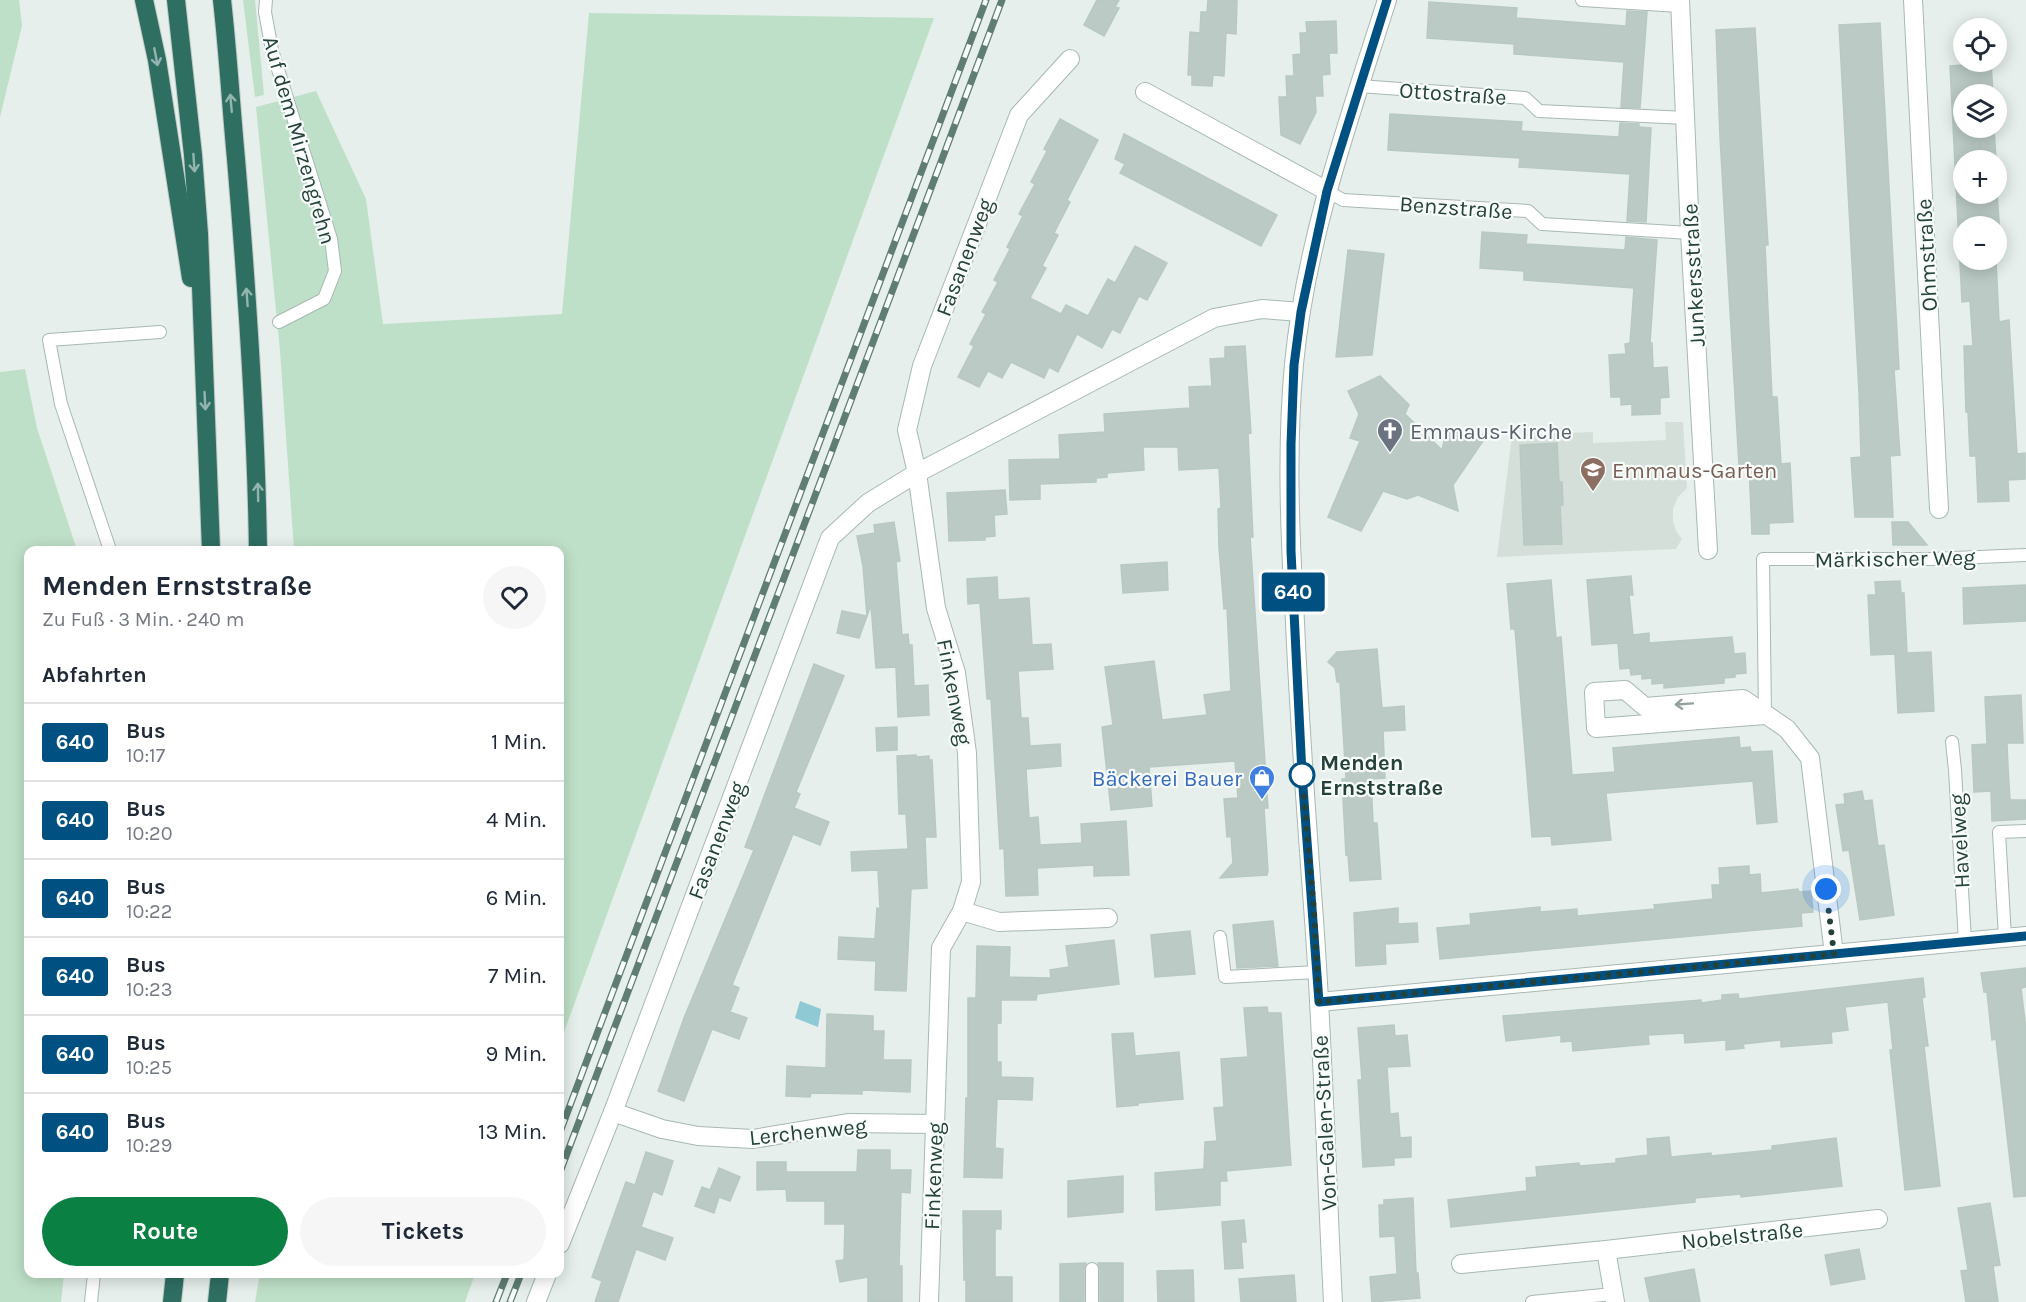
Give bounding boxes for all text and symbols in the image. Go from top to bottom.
map controls [1953,18,2007,270]
button: locate [1953,18,2007,72]
street label: Auf dem Mirzengrehn [257,33,341,247]
one-way arrow [151,47,162,67]
street label: Ottostraße [1398,77,1507,111]
button: layers [1953,84,2007,138]
one-way arrow [225,94,236,113]
button: + [1953,150,2007,204]
one-way arrow [189,152,200,172]
street label: Benzstraße [1398,191,1513,225]
street label: Fasanenweg [931,194,1000,320]
street label: Ohmstraße [1911,198,1943,312]
street label: Junkersstraße [1677,203,1711,347]
button: − [1953,216,2007,270]
one-way arrow [241,288,252,308]
one-way arrow [199,390,210,410]
church icon: Emmaus-Kirche [1375,416,1405,454]
place label: Emmaus-Kirche [1410,419,1572,445]
school or university icon: Emmaus-Garten [1578,455,1608,493]
place label: Emmaus-Garten [1612,458,1777,484]
one-way arrow [252,483,263,503]
street label: Märkischer Weg [1814,545,1976,573]
button: heart [483,566,546,629]
text: Menden Ernststraße [42,569,312,602]
line badge: 640 [1258,572,1328,612]
text: 640 [1274,580,1312,604]
text: Zu Fuß · 3 Min. · 240 m [42,608,244,631]
street label: Finkenweg [931,637,977,748]
text: Abfahrten [42,662,147,688]
one-way arrow [1675,698,1695,709]
text: Bus [126,718,166,744]
text: 1 Min. [491,729,546,755]
text: 640 [56,730,94,754]
text: 10:17 [126,744,165,767]
place label: Menden Ernststraße [1320,750,1443,801]
marker: Menden Ernststraße [1289,762,1315,788]
shop icon: Bäckerei Bauer [1247,763,1277,801]
place label: Bäckerei Bauer [1092,766,1242,792]
street label: Fasanenweg [683,777,752,903]
street label: Havelweg [1945,792,1975,889]
text: Bus [126,796,166,822]
text: 4 Min. [486,807,546,833]
text: 640 [56,808,94,832]
text: 10:20 [126,822,173,845]
text: Bus [126,874,166,900]
your location [1811,874,1841,904]
text: 6 Min. [486,885,546,911]
text: 640 [56,886,94,910]
text: 10:22 [126,900,172,923]
text: Bus [126,952,166,978]
text: 7 Min. [488,963,546,989]
text: 640 [56,964,94,988]
text: 10:23 [126,978,173,1001]
text: Bus [126,1030,166,1056]
street label: Von-Galen-Straße [1307,1035,1343,1211]
text: 9 Min. [486,1041,546,1067]
text: 640 [56,1042,94,1066]
text: 10:25 [126,1056,172,1079]
text: Bus [126,1108,166,1134]
street label: Lerchenweg [748,1113,869,1151]
text: 13 Min. [478,1119,546,1145]
text: 640 [56,1120,94,1144]
street label: Finkenweg [919,1121,949,1230]
text: 10:29 [126,1134,172,1157]
button: Route [42,1197,288,1266]
button: Tickets [300,1197,546,1266]
street label: Nobelstraße [1680,1217,1804,1255]

